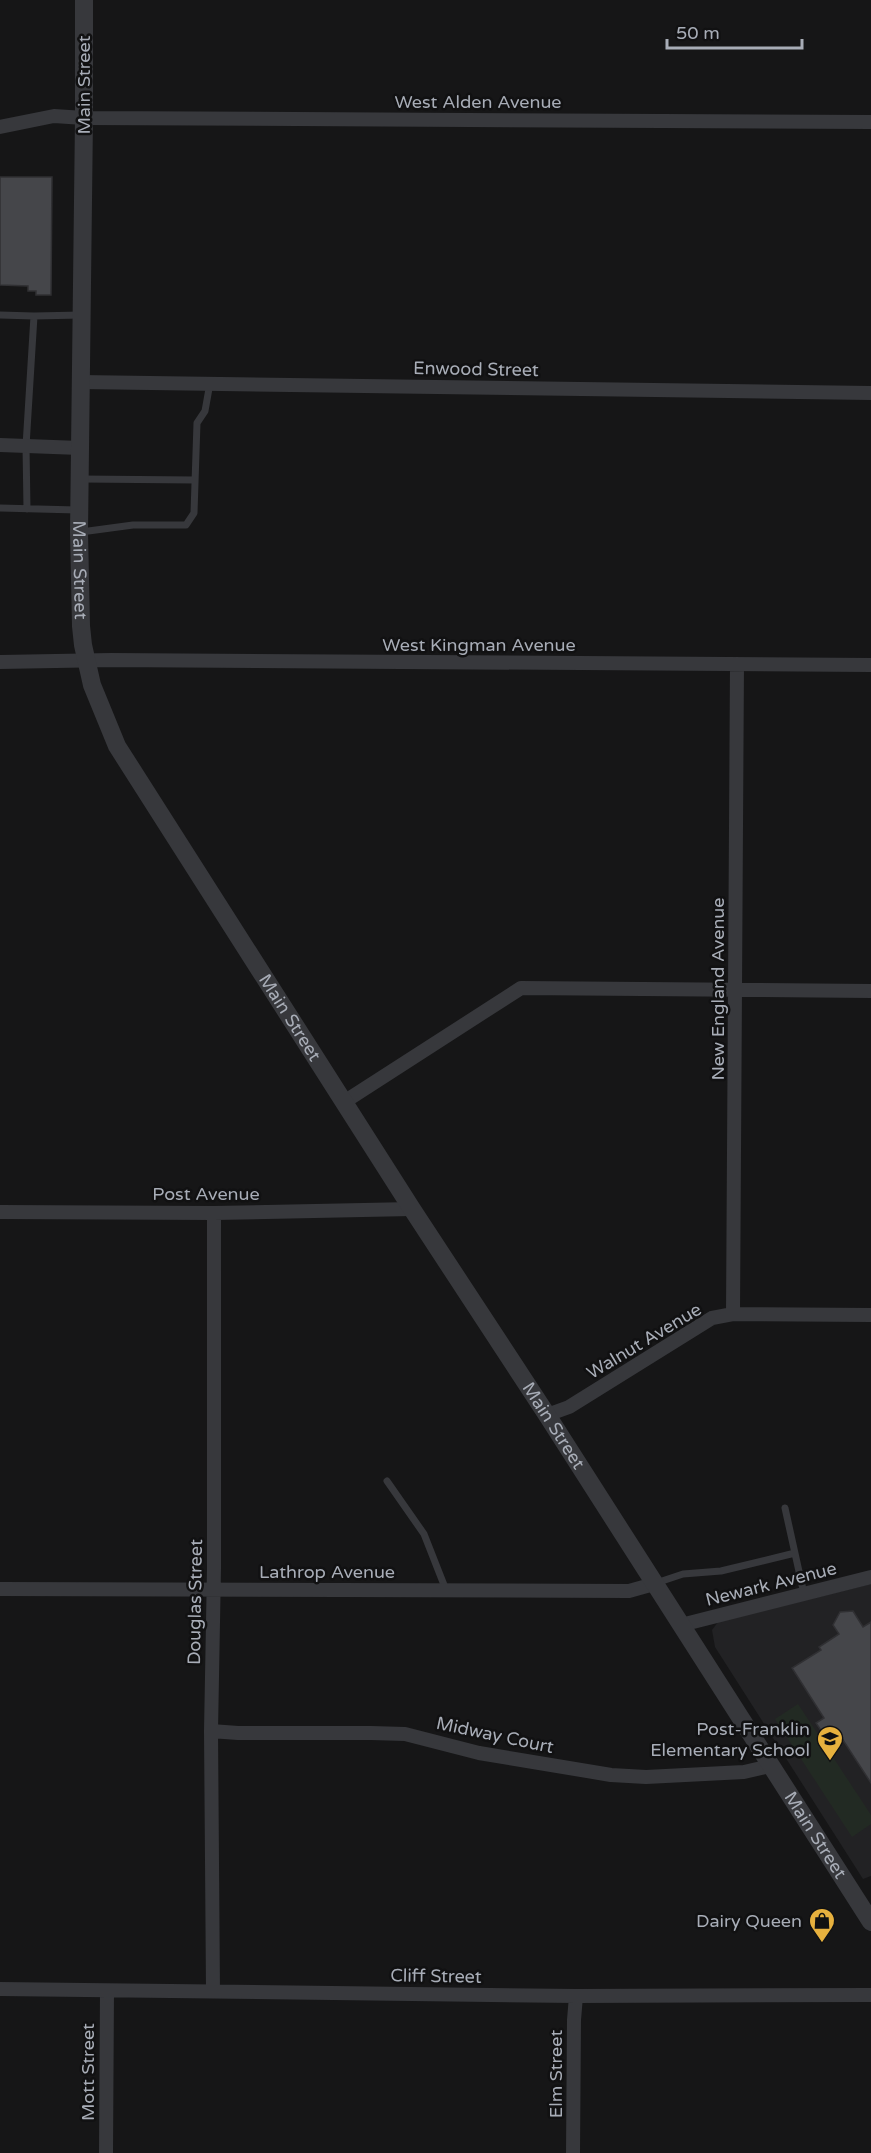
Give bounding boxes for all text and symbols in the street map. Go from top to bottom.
scale bar [667,12,802,50]
text: 50 m [676,22,720,44]
street label: Main Street [73,35,95,135]
street label: West Alden Avenue [394,91,562,113]
street label: Enwood Street [413,357,539,381]
street label: Main Street [68,520,92,620]
street label: West Kingman Avenue [382,634,576,656]
street label: New England Avenue [707,898,729,1080]
street label: Main Street [254,970,326,1065]
street label: Post Avenue [152,1183,260,1205]
street label: Walnut Avenue [583,1298,705,1384]
street label: Main Street [518,1378,590,1473]
street label: Douglas Street [183,1539,207,1665]
street label: Newark Avenue [703,1557,839,1611]
street label: Lathrop Avenue [259,1561,395,1583]
street label: Midway Court [434,1712,556,1758]
place label: Post-Franklin Elementary School [650,1718,810,1761]
school or university icon: Post-Franklin Elementary School [815,1724,845,1762]
street label: Main Street [780,1787,852,1883]
shop icon: Dairy Queen [807,1906,837,1944]
place label: Dairy Queen [696,1910,802,1932]
street label: Cliff Street [390,1964,482,1988]
street label: Mott Street [77,2023,99,2121]
street label: Elm Street [545,2030,567,2118]

